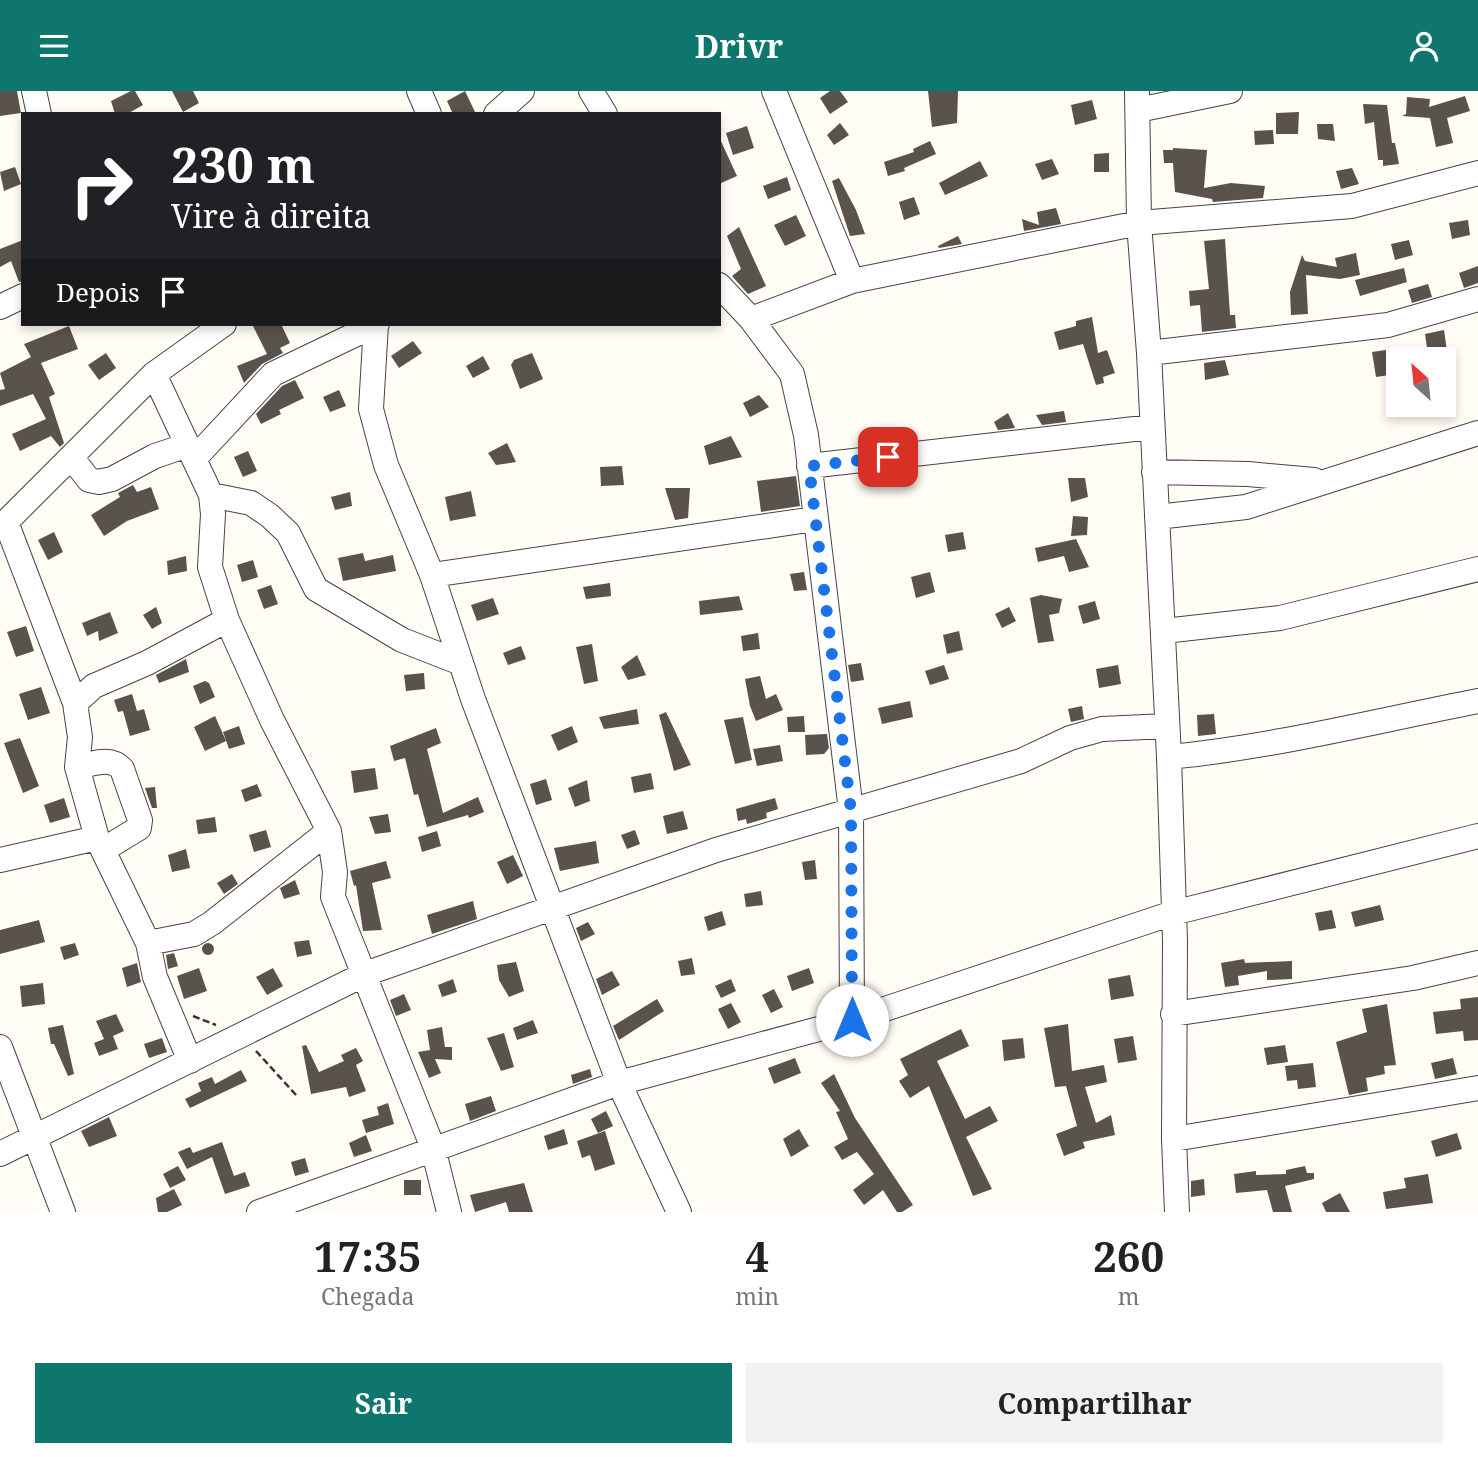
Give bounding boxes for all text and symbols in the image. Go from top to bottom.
text: Drivr [695,24,783,67]
icon: menu [35,27,73,65]
icon: person [1405,27,1443,65]
text: 230 m [171,131,315,197]
icon: right [56,140,147,231]
text: Vire à direita [171,194,371,237]
icon: arrive [154,273,192,311]
text: Depois [56,274,140,310]
north arrow [1386,347,1456,417]
map controls [1386,347,1456,417]
pin [858,427,918,487]
icon: arrive [869,438,907,476]
position arrow [815,983,889,1057]
text: 17:35 [314,1227,421,1284]
text: 4 [745,1227,769,1284]
text: 260 [1093,1227,1164,1284]
text: Chegada [321,1280,414,1312]
text: min [735,1280,779,1312]
text: m [1118,1280,1139,1312]
button: Sair [35,1363,732,1443]
button: Compartilhar [746,1363,1443,1443]

